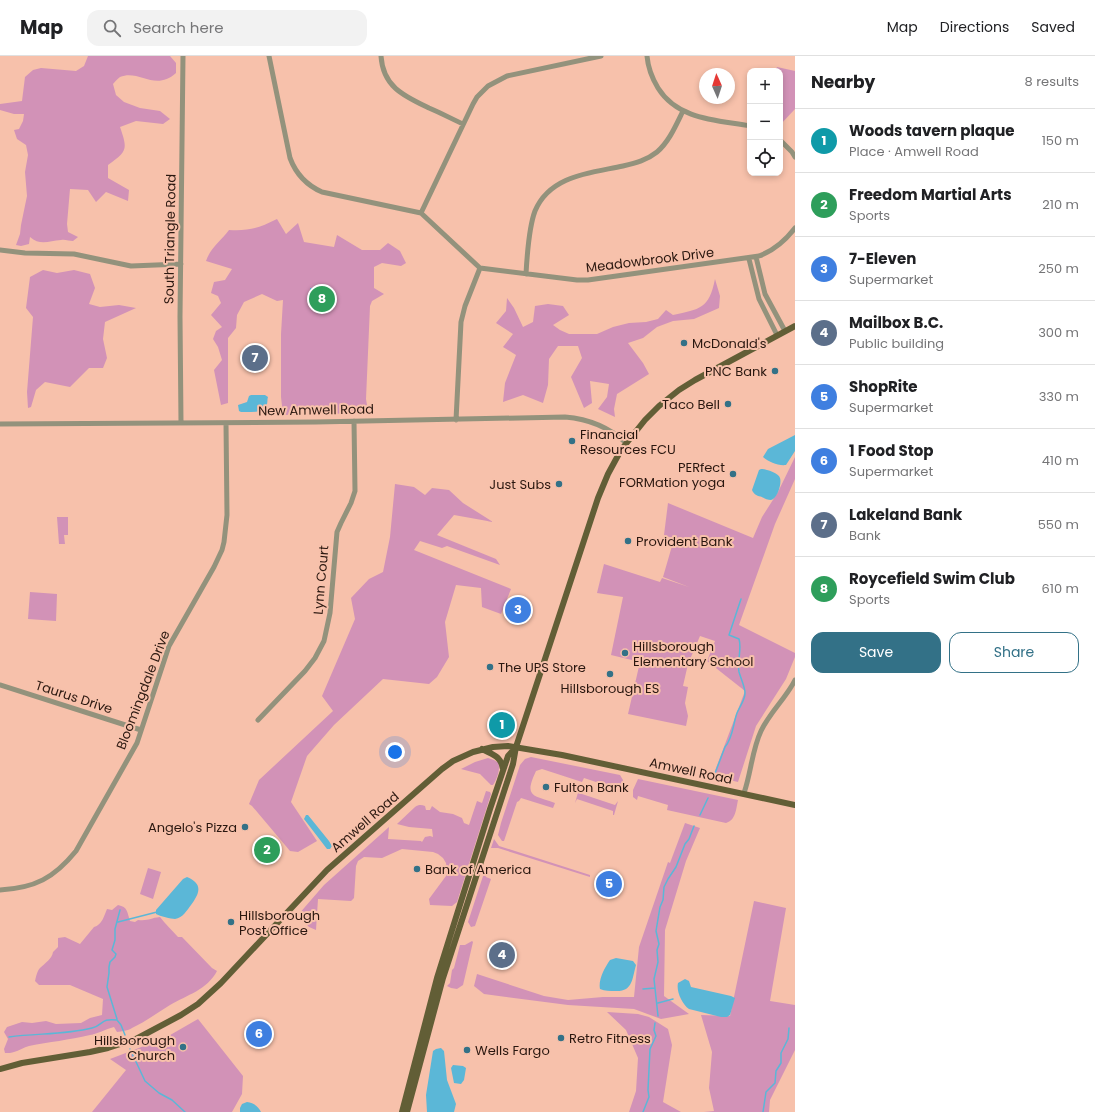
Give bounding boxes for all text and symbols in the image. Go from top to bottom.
search box [87,10,367,46]
text: Map [20,14,63,41]
icon: search [101,17,123,39]
text: Search here [133,17,224,38]
text: Map [887,17,918,37]
text: Directions [940,17,1009,37]
text: Saved [1031,17,1075,37]
north arrow [699,68,735,104]
map controls [747,68,783,176]
button: + [747,68,783,104]
text: Nearby [811,70,875,94]
text: 8 results [1025,72,1079,91]
button: − [747,104,783,140]
text: Woods tavern plaque [849,120,1015,141]
text: 1 [822,131,826,150]
text: 150 m [1042,131,1079,150]
button: locate [747,140,783,176]
text: Place · Amwell Road [849,142,979,161]
street label: South Triangle Road [159,174,181,304]
text: Freedom Martial Arts [849,184,1012,205]
text: 2 [820,195,828,214]
text: 210 m [1042,195,1079,214]
text: Sports [849,206,890,225]
street label: Meadowbrook Drive [585,243,715,277]
text: 7-Eleven [849,248,916,269]
text: 3 [820,259,828,278]
text: 250 m [1038,259,1079,278]
text: Supermarket [849,270,933,289]
pin: 8 [309,284,335,314]
text: Mailbox B.C. [849,312,943,333]
text: 4 [820,323,828,342]
text: 300 m [1038,323,1079,342]
place label: McDonald's [692,334,767,353]
text: Public building [849,334,944,353]
marker: McDonald's [679,338,689,348]
pin: 7 [242,343,268,373]
place label: PNC Bank [705,362,767,381]
marker: PNC Bank [770,366,780,376]
text: ShopRite [849,376,918,397]
text: 5 [820,387,828,406]
text: 330 m [1039,387,1079,406]
place label: Taco Bell [662,395,720,414]
text: Supermarket [849,398,933,417]
street label: New Amwell Road [258,399,374,421]
marker: Taco Bell [723,399,733,409]
place label: Financial Resources FCU [580,425,676,459]
marker: Financial Resources FCU [567,436,577,446]
text: 1 Food Stop [849,440,934,461]
text: 6 [820,451,828,470]
text: 410 m [1042,451,1079,470]
place label: PERfect FORMation yoga [619,458,725,492]
text: Supermarket [849,462,933,481]
marker: PERfect FORMation yoga [728,469,738,479]
place label: Just Subs [489,475,551,494]
marker: Just Subs [554,479,564,489]
text: Lakeland Bank [849,504,962,525]
text: 7 [821,515,827,534]
text: 550 m [1038,515,1079,534]
text: Bank [849,526,881,545]
place label: Provident Bank [636,532,733,551]
marker: Provident Bank [623,536,633,546]
street label: Lynn Court [309,544,334,615]
text: Roycefield Swim Club [849,568,1015,589]
text: 8 [820,579,828,598]
text: 610 m [1042,579,1079,598]
text: Sports [849,590,890,609]
pin: 3 [505,595,531,625]
street label: Bloomingdale Drive [111,628,175,752]
button: Save [811,632,941,673]
button: Share [949,632,1079,673]
place label: Hillsborough Elementary School [633,637,754,671]
marker: Hillsborough Elementary School [620,648,630,658]
place label: The UPS Store [498,658,586,677]
marker: The UPS Store [485,662,495,672]
marker: Hillsborough ES [605,669,615,679]
street label: Taurus Drive [33,676,115,718]
place label: Hillsborough ES [561,679,659,698]
pin: 1 [489,710,515,740]
your location [385,742,405,762]
street label: Amwell Road [648,753,734,789]
place label: Fulton Bank [554,778,629,797]
marker: Fulton Bank [541,782,551,792]
street label: Amwell Road [327,787,403,857]
place label: Angelo's Pizza [148,818,237,837]
marker: Angelo's Pizza [240,822,250,832]
pin: 2 [254,835,280,865]
place label: Bank of America [425,860,531,879]
marker: Bank of America [412,864,422,874]
pin: 5 [596,869,622,899]
place label: Hillsborough Post Office [239,906,320,940]
marker: Hillsborough Post Office [226,917,236,927]
pin: 4 [489,940,515,970]
pin: 6 [246,1019,272,1049]
place label: Retro Fitness [569,1029,651,1048]
place label: Hillsborough Church [94,1031,175,1065]
marker: Retro Fitness [556,1033,566,1043]
place label: Wells Fargo [475,1041,550,1060]
marker: Hillsborough Church [178,1042,188,1052]
marker: Wells Fargo [462,1045,472,1055]

